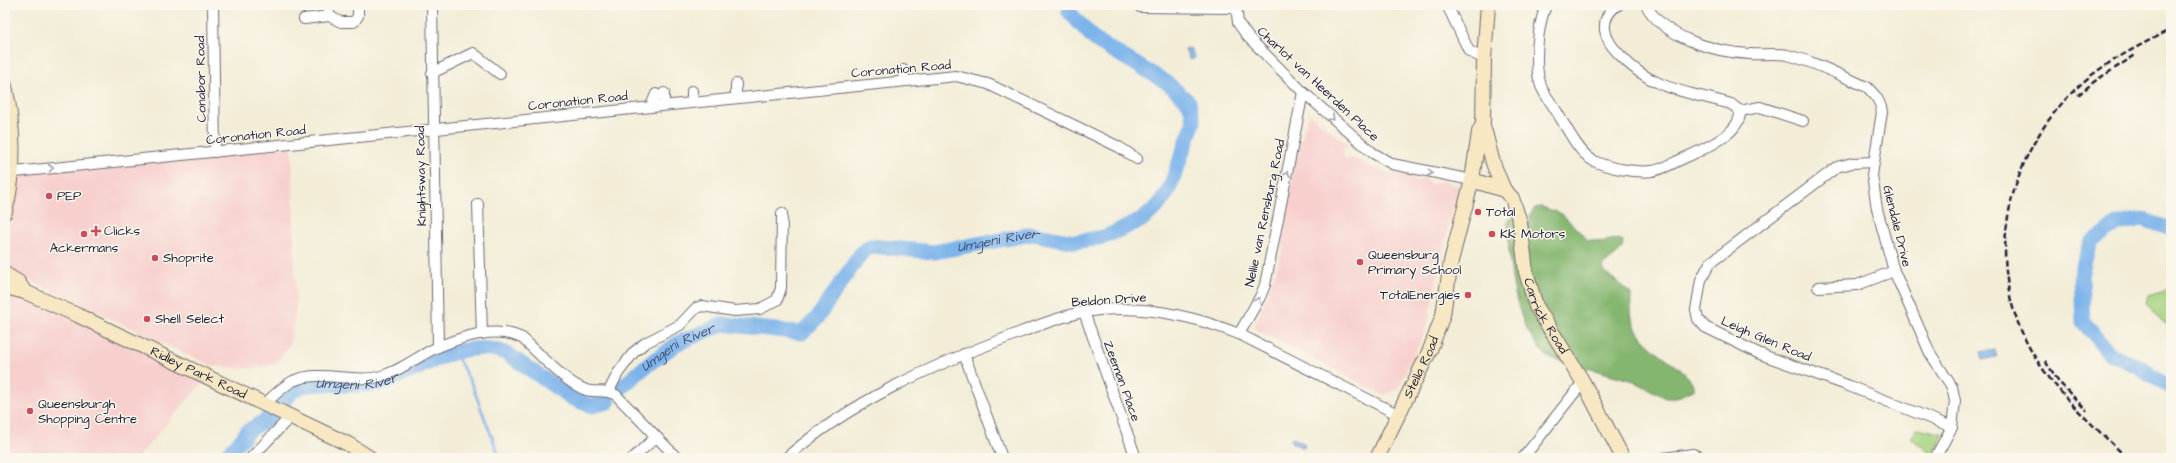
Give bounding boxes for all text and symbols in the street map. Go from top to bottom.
street label: Charlot van Heerden Place [1253,23,1383,145]
street label: Conabor Road [191,35,211,122]
street label: Coronation Road [850,56,952,82]
street label: Coronation Road [527,87,629,115]
one-way arrow [1328,113,1335,120]
street label: Coronation Road [205,121,307,149]
street label: Knightsway Road [411,125,432,226]
street label: Nellie van Rensburg Road [1241,137,1291,289]
one-way arrow [48,164,54,173]
one-way arrow [1427,168,1433,176]
one-way arrow [1282,171,1291,177]
street label: Glendale Drive [1878,183,1916,269]
place label: PEP [57,187,82,205]
marker: PEP [44,191,54,201]
place label: Total [1486,203,1515,221]
marker: Total [1473,207,1483,217]
place label: Clicks [104,222,140,240]
water label: Umgeni River [955,224,1042,258]
place label: KK Motors [1500,225,1566,243]
marker: Clicks [91,226,101,236]
marker: Ackermans [79,229,89,239]
marker: KK Motors [1487,229,1497,239]
place label: Ackermans [50,239,119,257]
place label: Queensburg Primary School [1368,246,1461,280]
place label: Shoprite [163,249,214,267]
marker: Shoprite [150,253,160,263]
marker: Queensburg Primary School [1355,257,1365,267]
street label: Carrick Road [1519,276,1573,358]
place label: TotalEnergies [1380,286,1460,305]
street label: Beldon Drive [1071,288,1147,312]
marker: TotalEnergies [1463,290,1473,300]
one-way arrow [1253,297,1261,305]
place label: Shell Select [155,310,225,328]
street label: Leigh Glen Road [1718,312,1814,367]
marker: Shell Select [142,314,152,324]
water label: Umgeni River [636,318,719,376]
street label: Stella Road [1399,333,1443,401]
street label: Zeeman Place [1099,338,1145,424]
street label: Ridley Park Road [147,342,250,404]
water label: Umgeni River [315,367,402,395]
place label: Queensburgh Shopping Centre [38,395,137,429]
marker: Queensburgh Shopping Centre [25,406,35,416]

